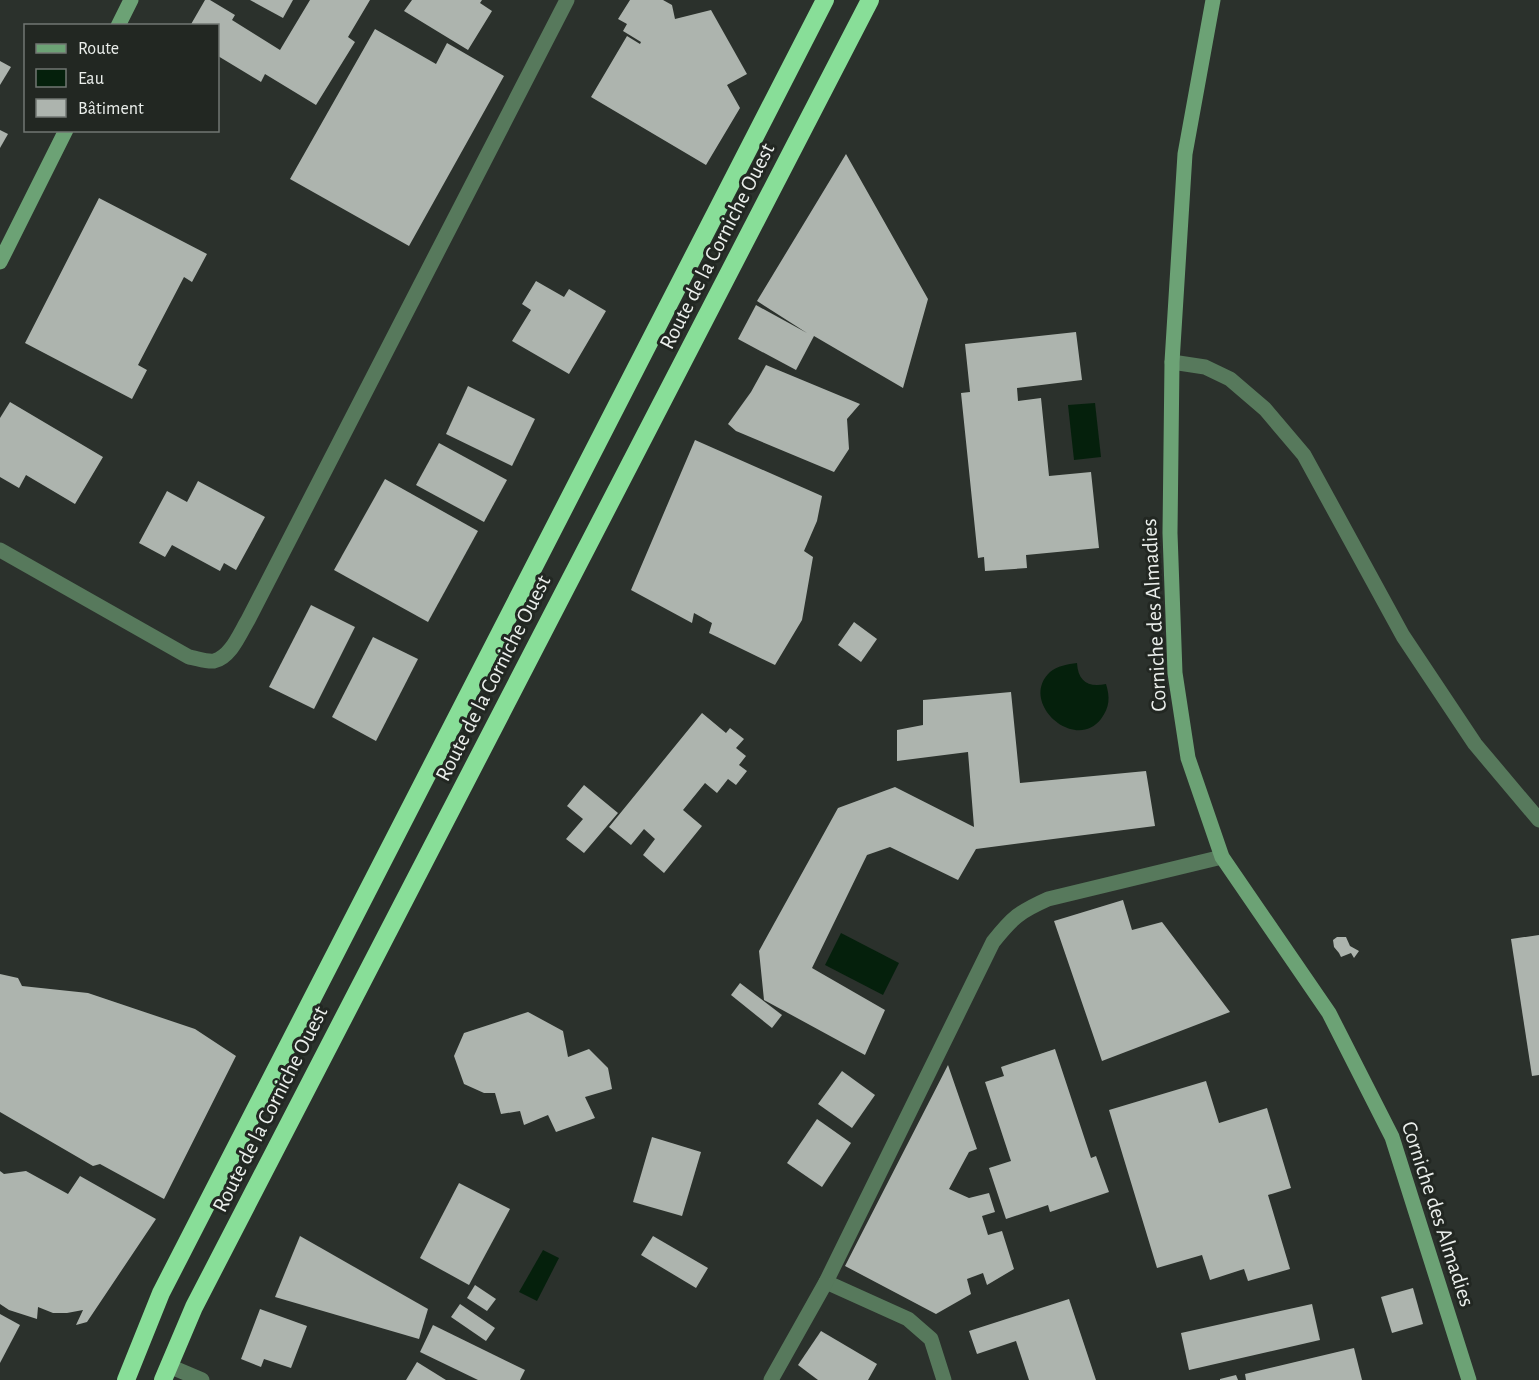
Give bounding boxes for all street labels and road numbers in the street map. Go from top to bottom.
street label: Route de la Corniche Ouest [655,140,779,352]
street label: Corniche des Almadies [1138,518,1170,712]
street label: Route de la Corniche Ouest [431,572,555,784]
street label: Route de la Corniche Ouest [208,1003,332,1215]
street label: Corniche des Almadies [1398,1119,1478,1309]

